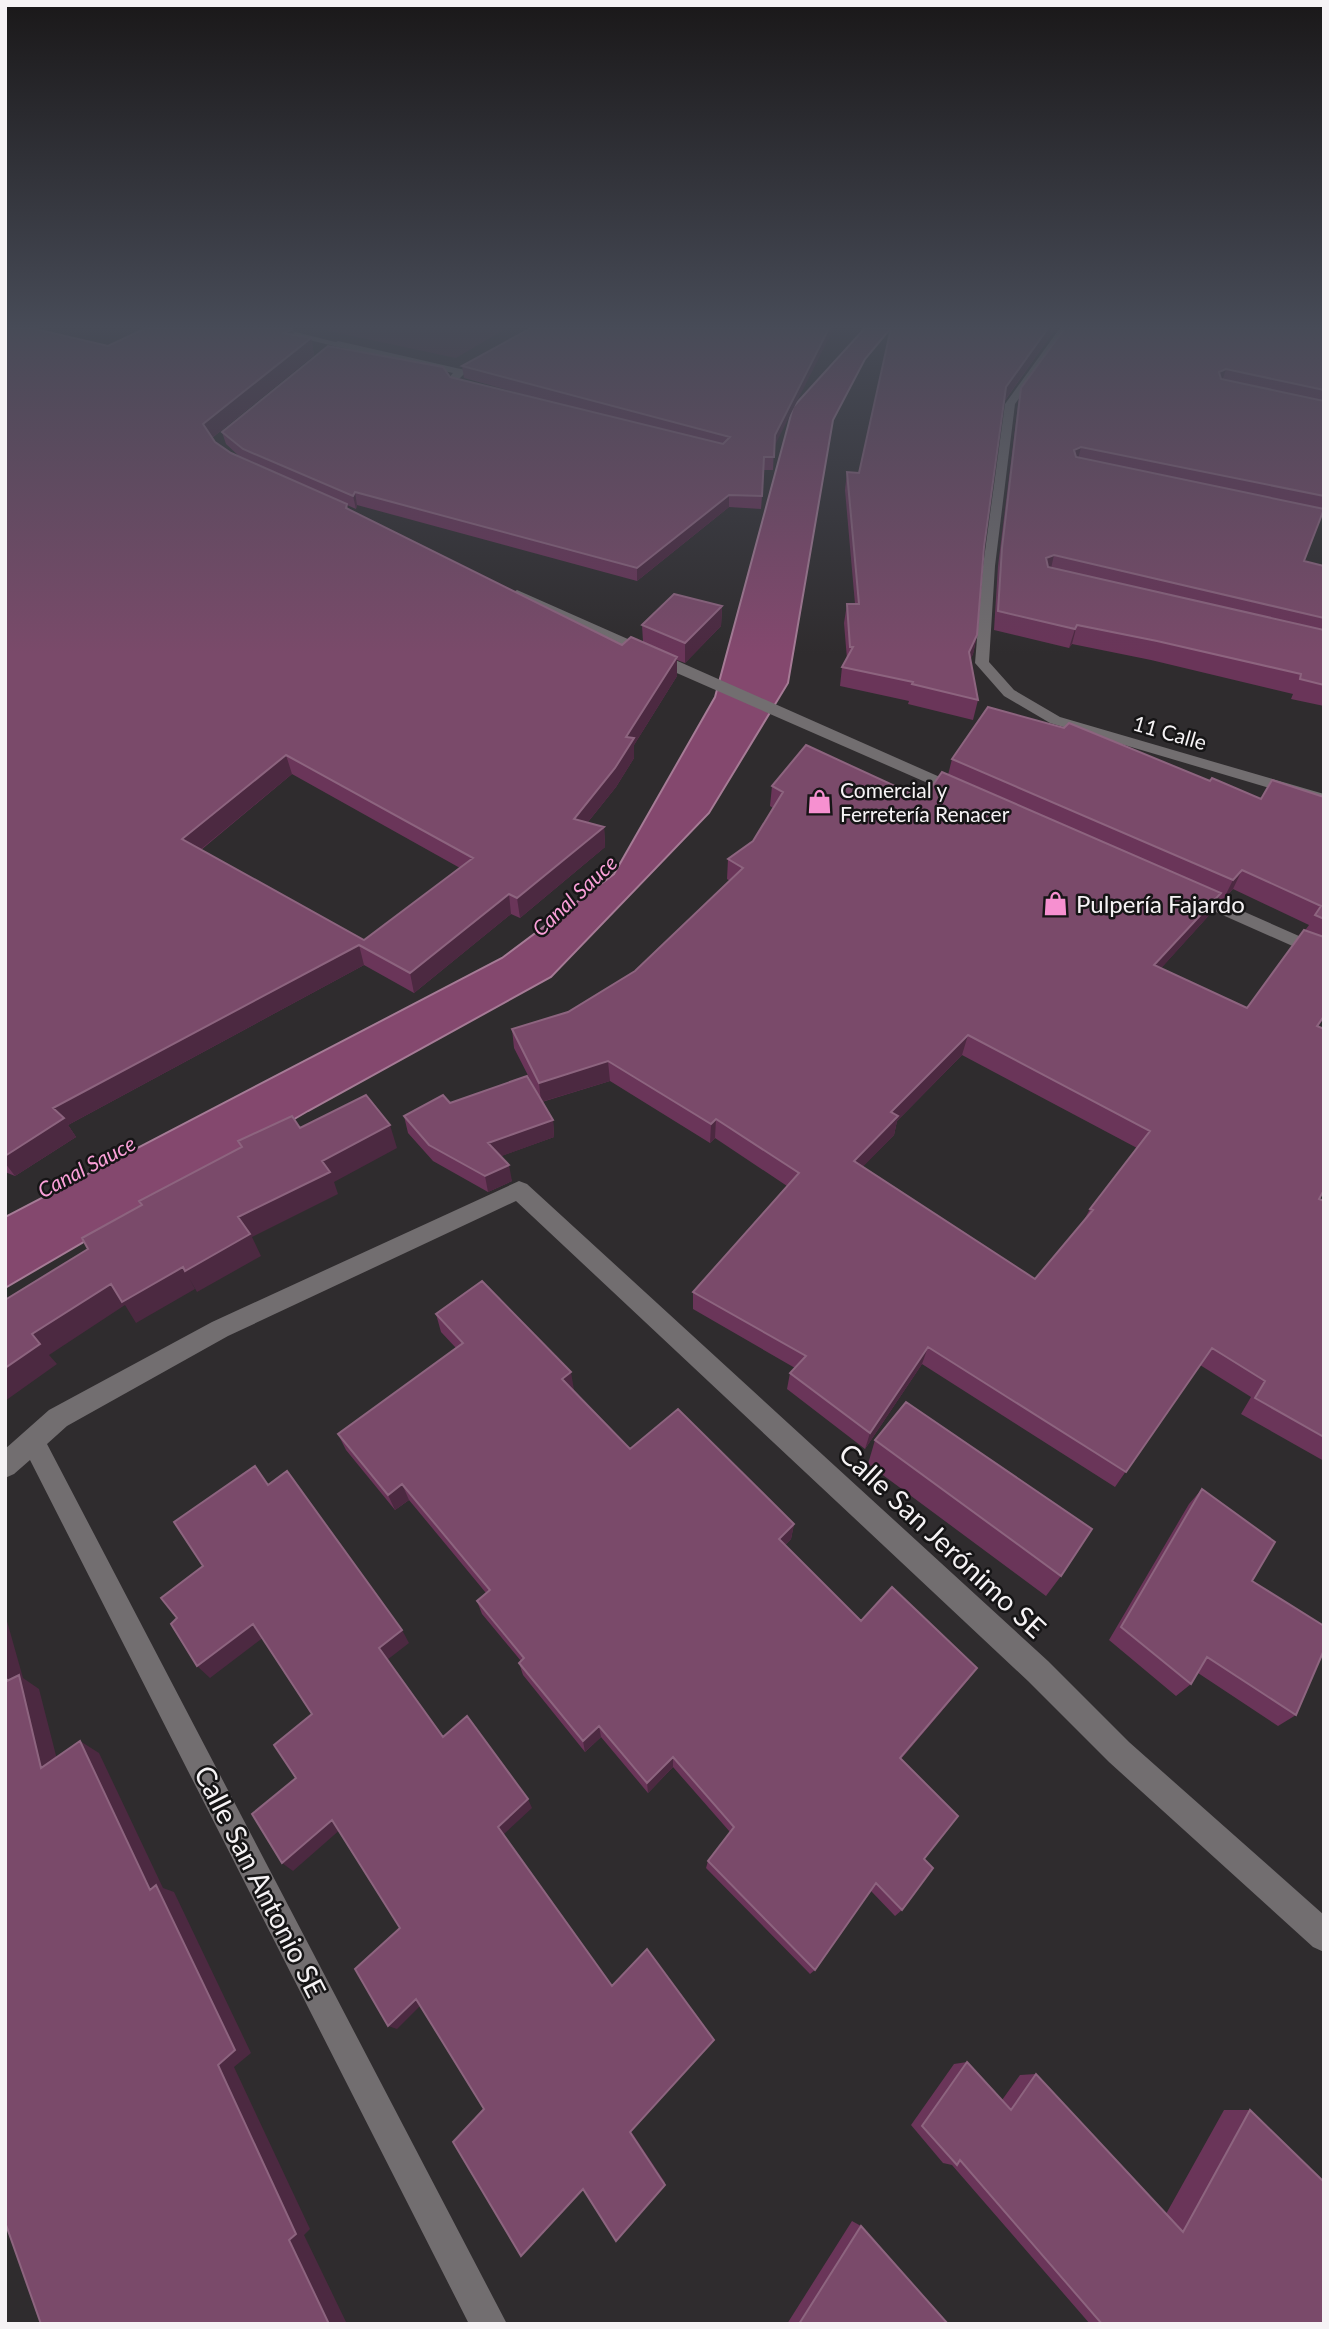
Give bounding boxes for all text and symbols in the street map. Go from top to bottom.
street label: 11 Calle [1130,710,1210,754]
place label: Comercial y Ferretería Renacer [840,777,1010,826]
shop icon: Comercial y Ferretería Renacer [806,787,834,815]
water label: Canal Sauce [526,849,622,941]
shop icon: Pulpería Fajardo [1042,889,1070,917]
place label: Pulpería Fajardo [1076,889,1245,918]
water label: Canal Sauce [33,1130,139,1202]
street label: Calle San Jerónimo SE [833,1435,1053,1645]
street label: Calle San Antonio SE [188,1759,334,2003]

